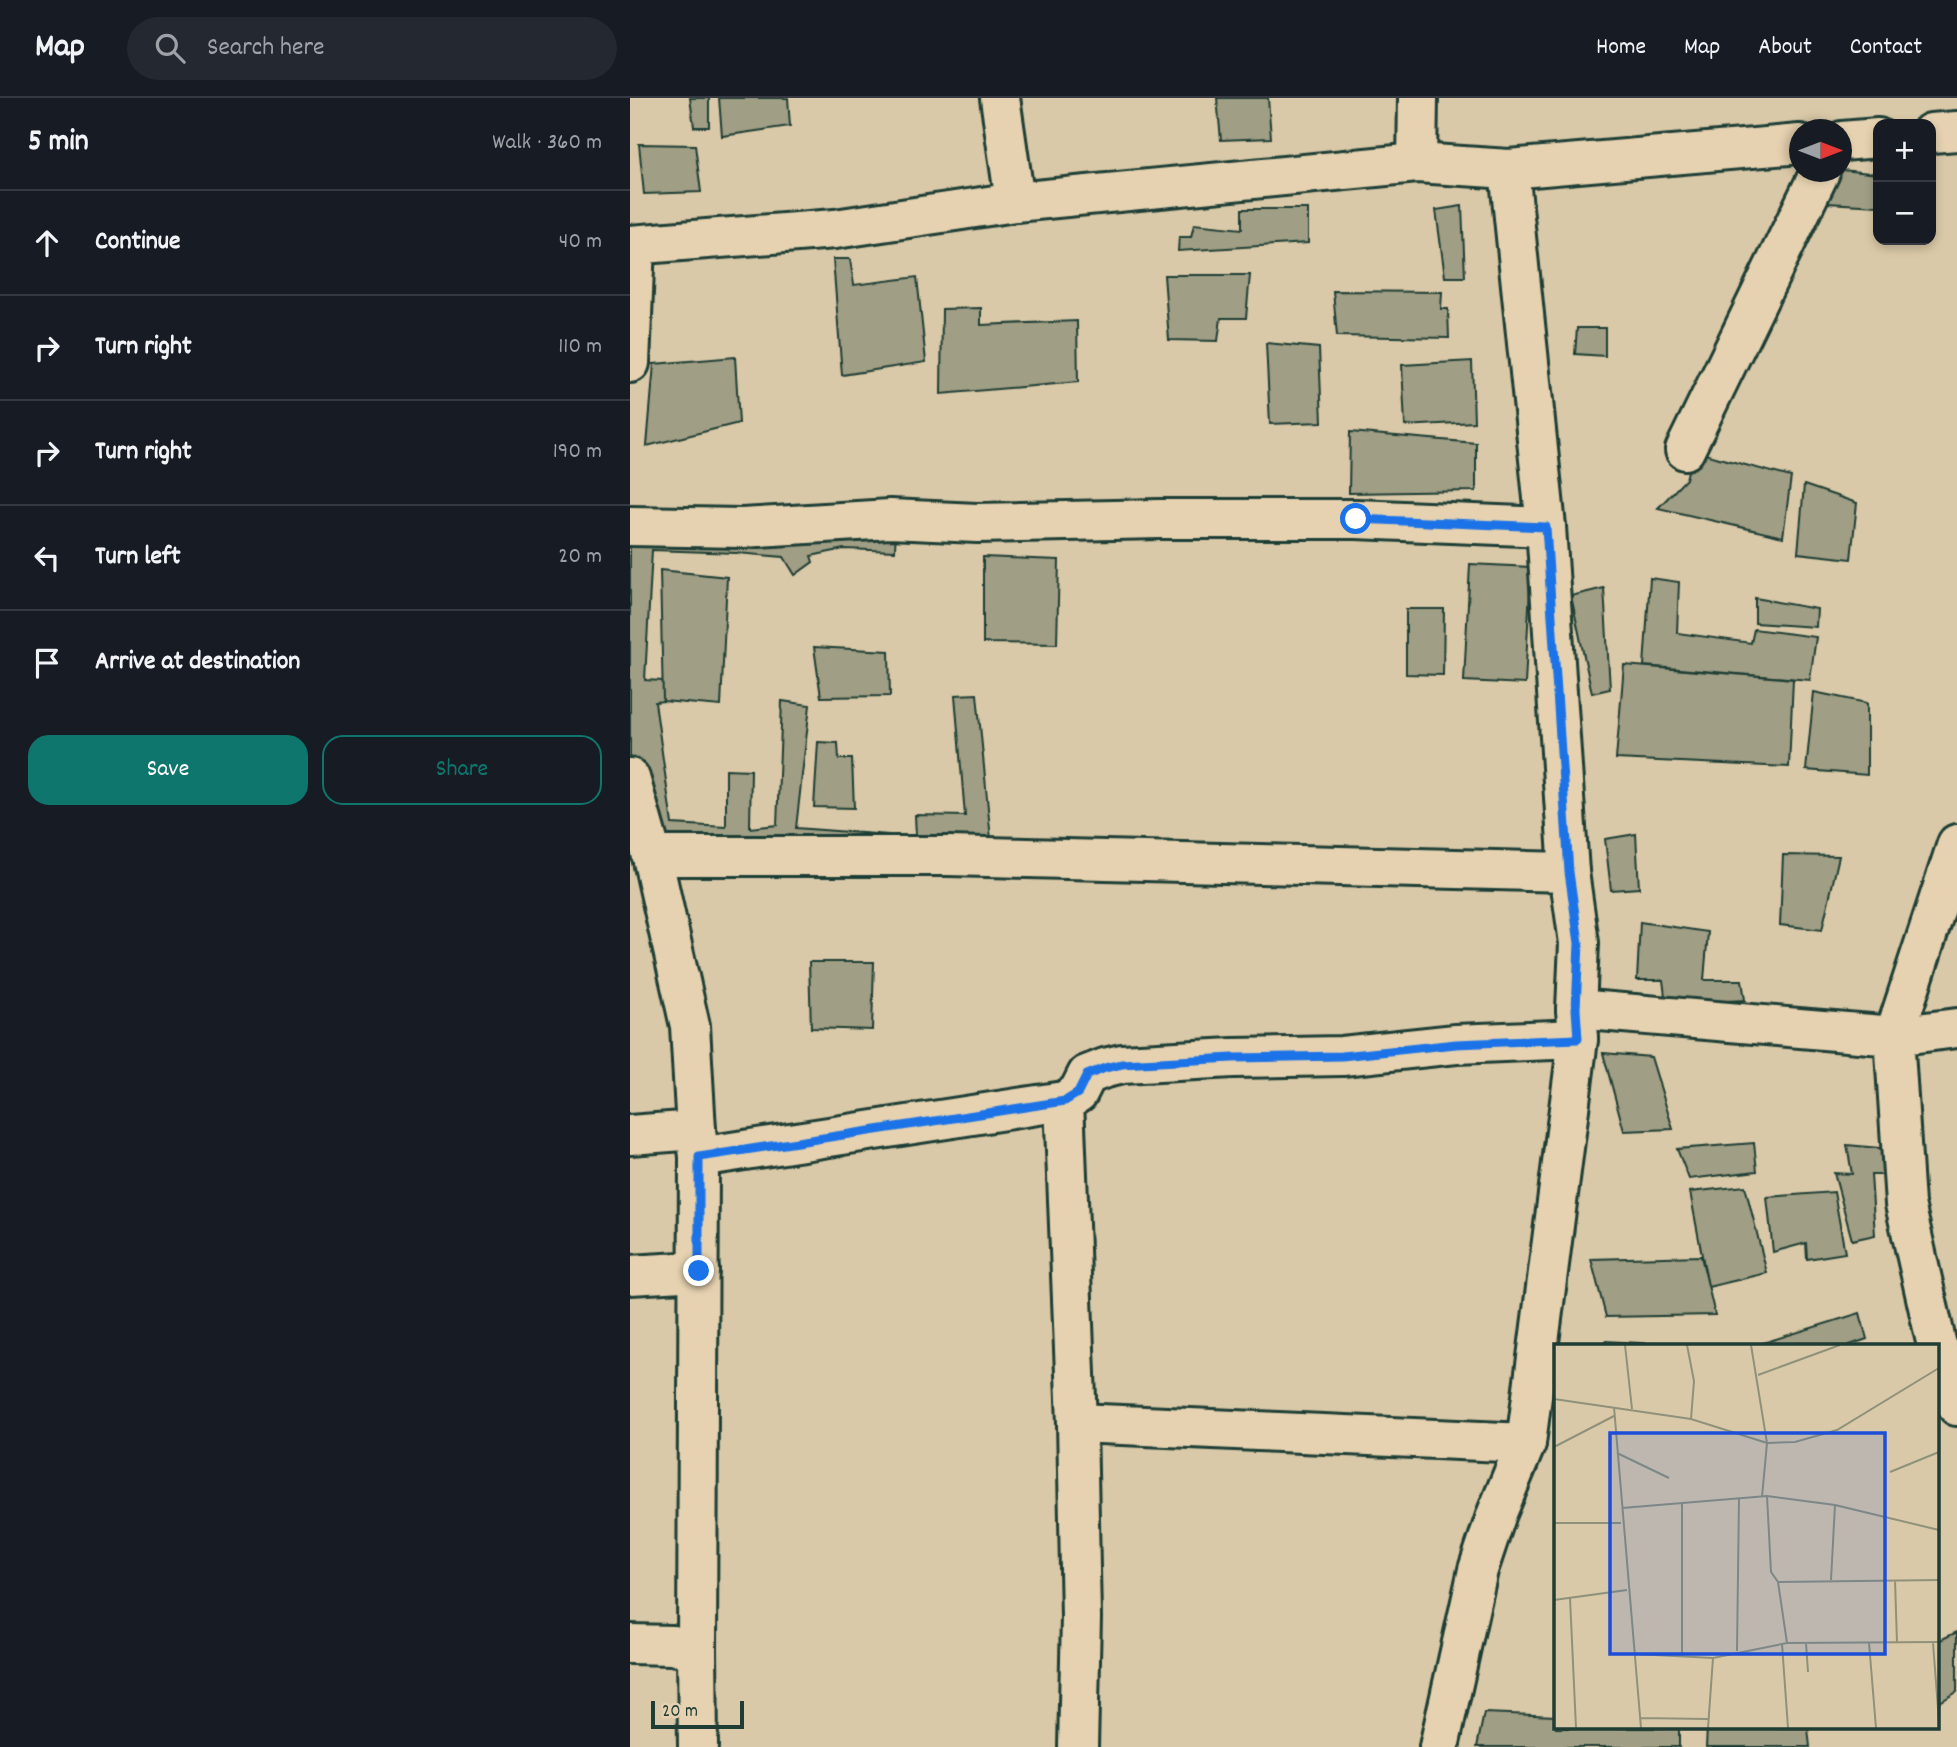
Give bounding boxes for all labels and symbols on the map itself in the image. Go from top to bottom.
north arrow [1789,119,1852,182]
route start [1340,503,1371,534]
route end [683,1255,714,1286]
inset map [1554,1344,1940,1730]
scale bar [651,1698,744,1730]

